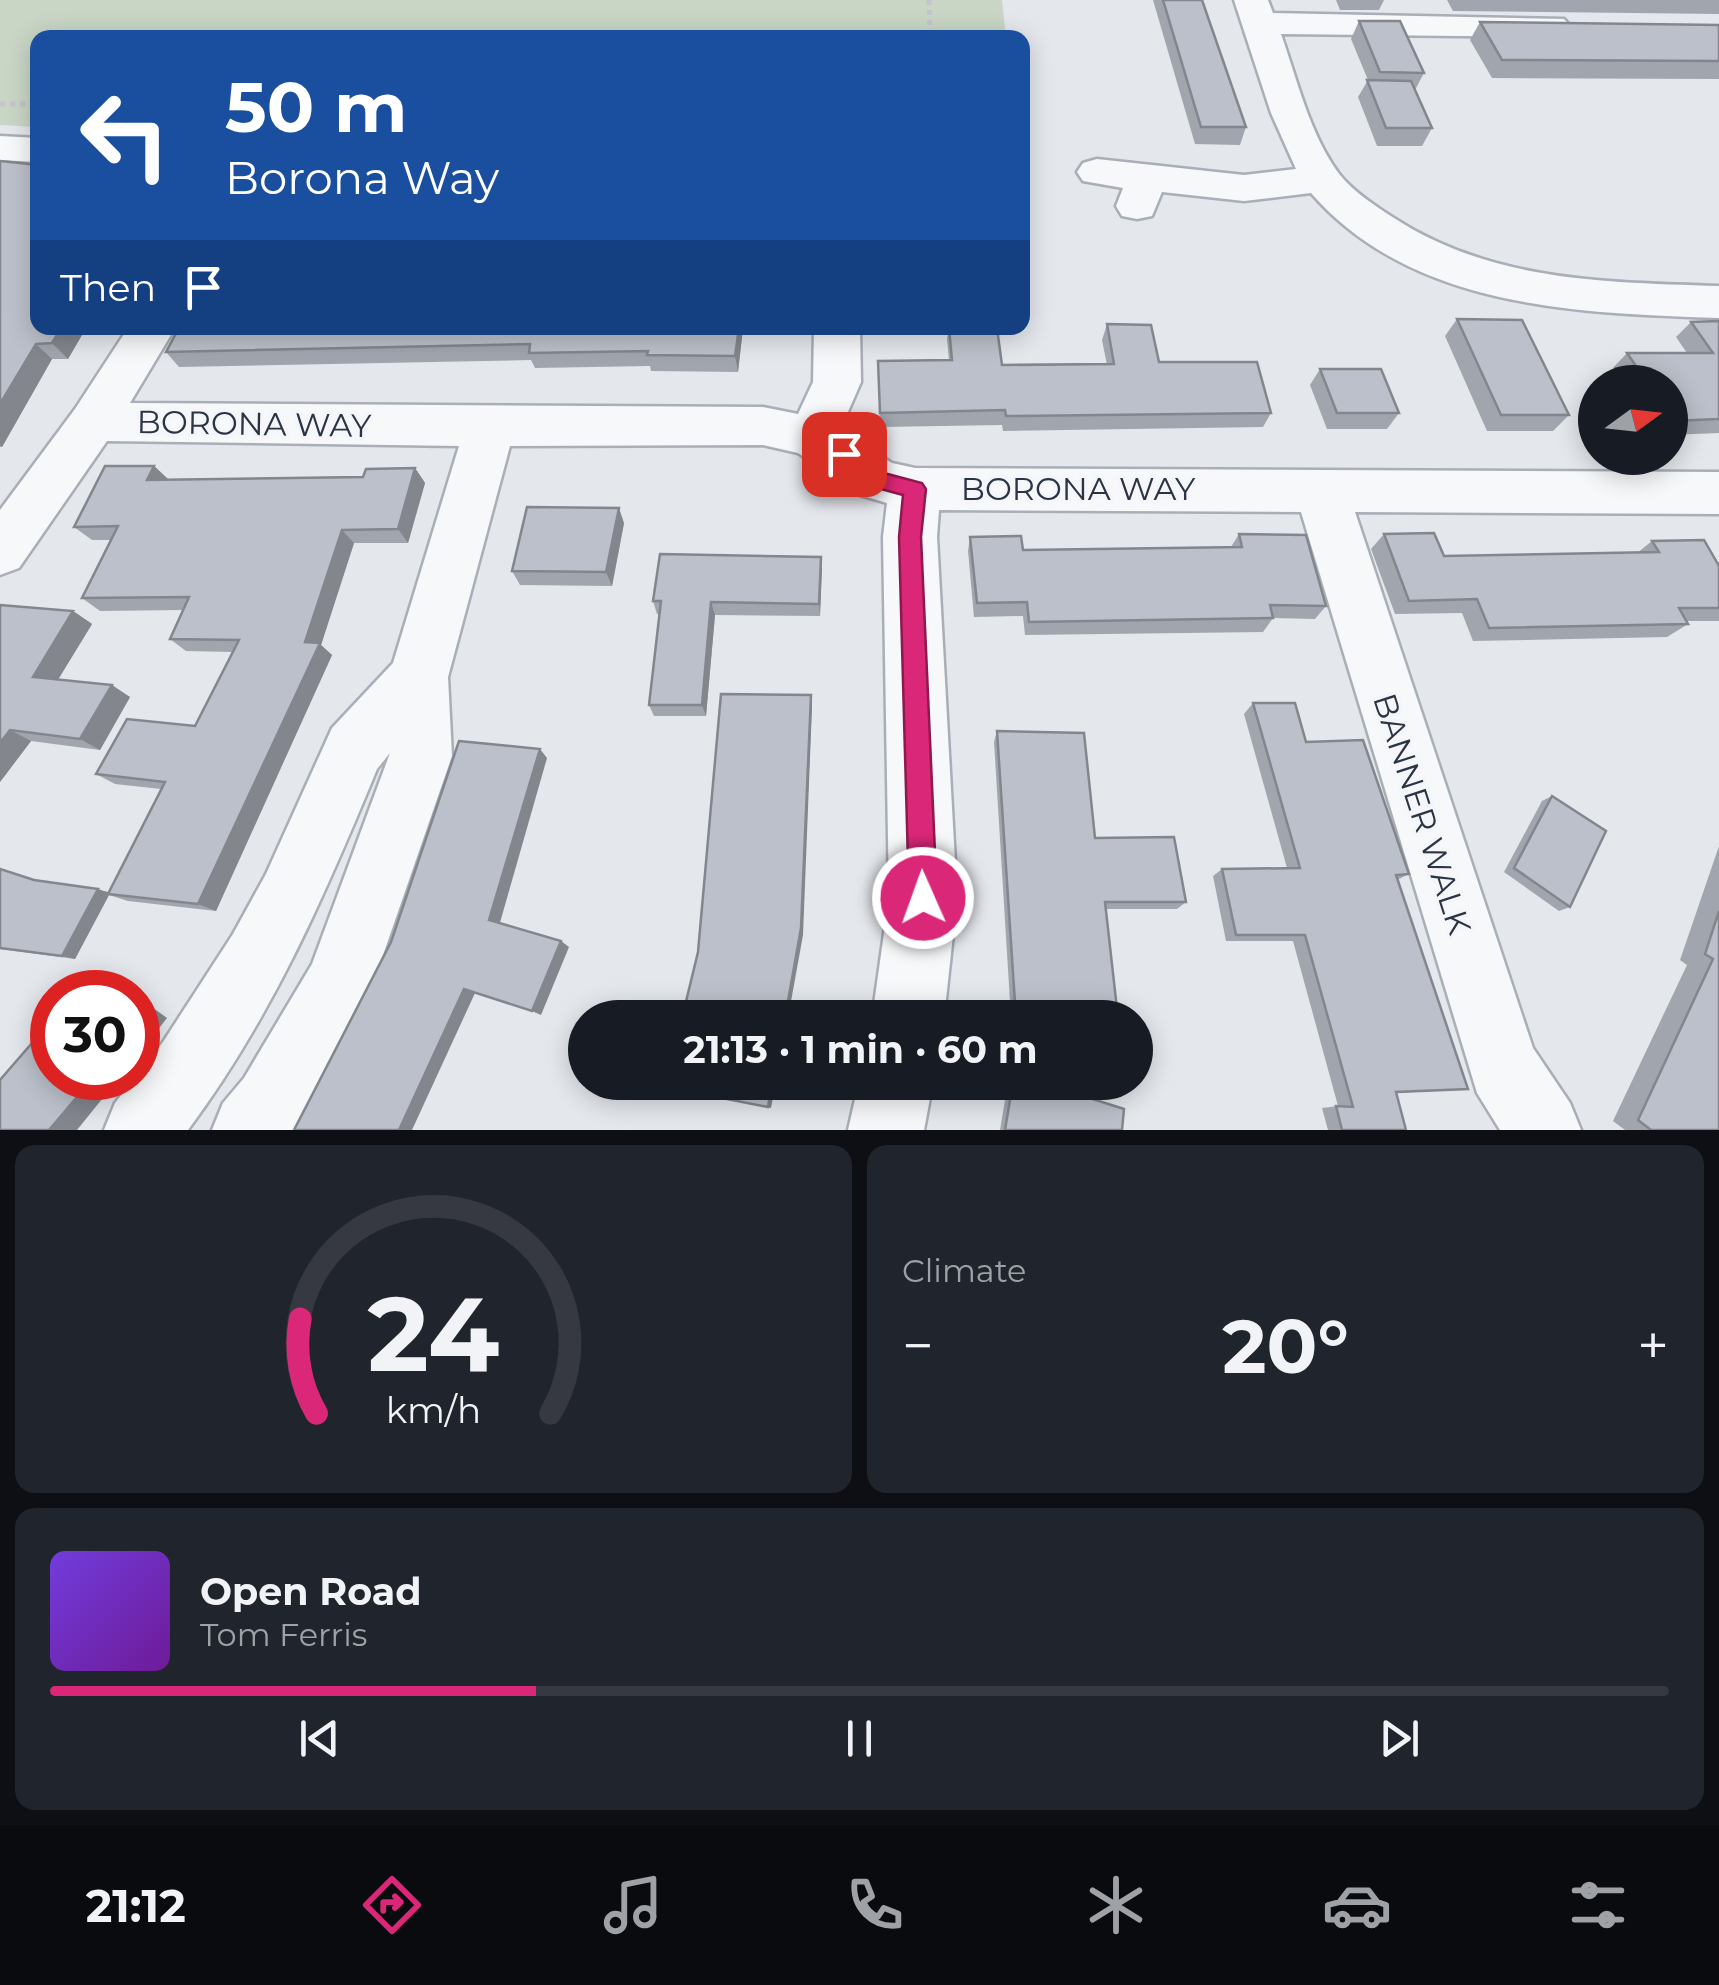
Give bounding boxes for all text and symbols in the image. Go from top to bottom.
text: 50 m [225,64,407,150]
icon: left [60,70,190,200]
text: Borona Way [225,150,499,205]
icon: arrive [176,260,231,315]
text: Then [60,264,156,311]
north arrow [1578,365,1688,475]
map controls [1578,365,1688,475]
street label: BORONA WAY [136,402,372,445]
pin [802,412,887,497]
icon: arrive [817,427,872,482]
street label: BORONA WAY [961,469,1196,508]
street label: BANNER WALK [1365,689,1480,939]
position arrow [871,846,975,950]
speed limit sign: 30 [30,970,160,1100]
text: 21:13 · 1 min · 60 m [683,1026,1038,1073]
text: Climate [902,1251,1026,1290]
text: 24 [368,1270,499,1397]
text: 20° [1222,1300,1349,1392]
text: − [902,1312,934,1379]
text: + [1637,1312,1669,1379]
text: km/h [386,1388,481,1432]
text: Open Road [200,1568,422,1615]
text: Tom Ferris [200,1615,367,1654]
icon: previous [292,1711,347,1766]
icon: pause [832,1711,887,1766]
icon: next [1372,1711,1427,1766]
icon: directions [357,1870,427,1940]
icon: music [598,1870,668,1940]
icon: phone [840,1870,910,1940]
icon: climate [1081,1870,1151,1940]
icon: car [1322,1870,1392,1940]
icon: filters [1563,1870,1633,1940]
text: 21:12 [86,1878,186,1933]

